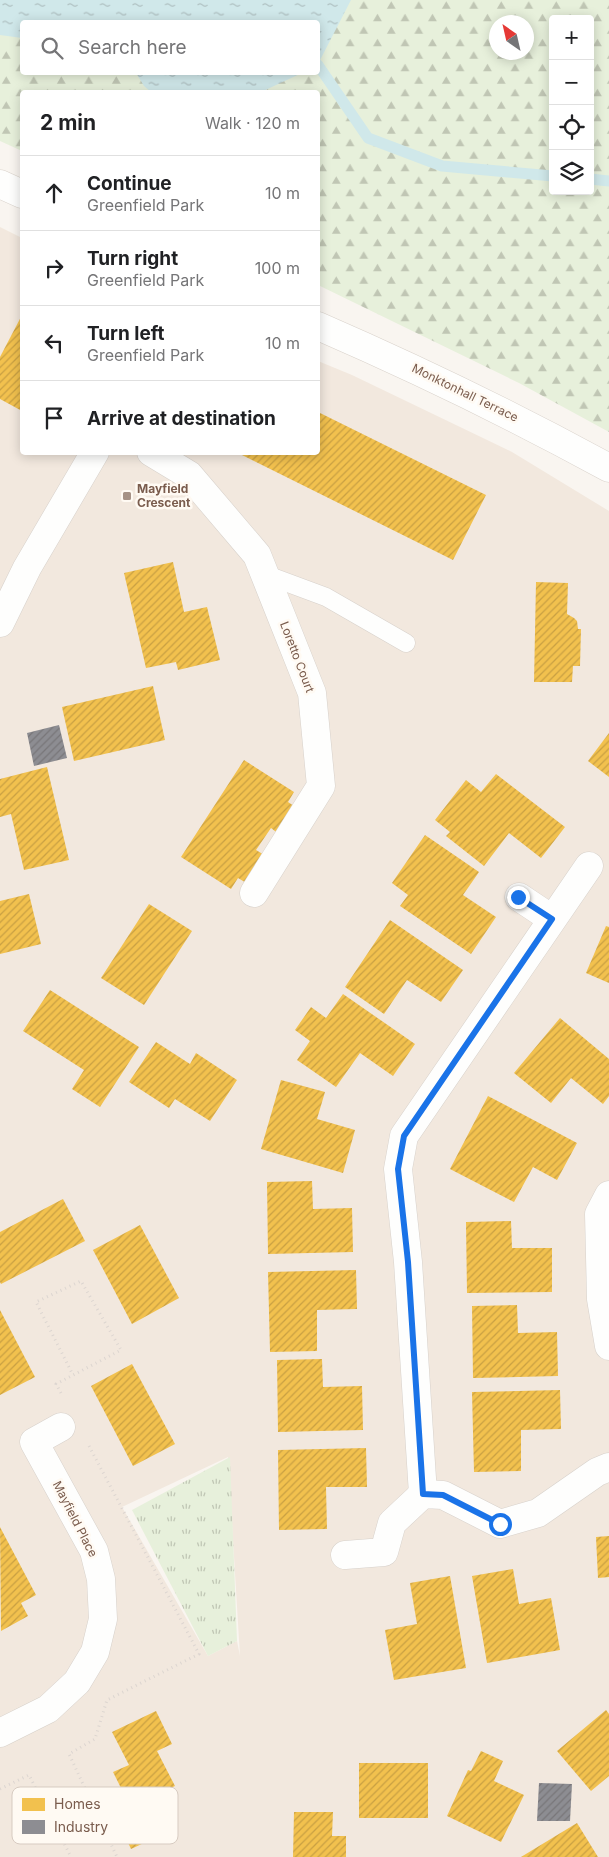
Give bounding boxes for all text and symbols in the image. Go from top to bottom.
north arrow [489,15,534,60]
map controls [549,15,594,195]
button: + [549,15,594,60]
search box [20,20,320,75]
icon: search [38,34,66,62]
text: Search here [78,36,187,59]
button: − [549,60,594,105]
button: locate [549,105,594,150]
text: 2 min [40,110,96,135]
text: Walk · 120 m [205,113,300,133]
button: layers [549,150,594,195]
text: Continue [87,172,172,195]
icon: ahead [40,179,68,207]
text: 10 m [265,183,300,203]
text: Greenfield Park [87,195,204,215]
text: Turn right [87,247,178,270]
icon: right [40,254,68,282]
text: 100 m [255,258,300,278]
text: Greenfield Park [87,270,204,290]
text: Turn left [87,322,165,345]
icon: left [40,329,68,357]
text: 10 m [265,333,300,353]
text: Greenfield Park [87,345,204,365]
street label: Monktonhall Terrace [410,360,521,425]
icon: arrive [40,404,68,432]
text: Arrive at destination [87,407,276,430]
place label: Mayfield Crescent [137,481,191,510]
marker: Mayfield Crescent [121,490,133,502]
street label: Loretto Court [277,619,318,695]
route end [507,886,530,909]
street label: Mayfield Place [50,1478,101,1559]
route start [489,1513,512,1536]
legend [12,1787,178,1844]
text: Homes [54,1795,101,1812]
text: Industry [54,1818,108,1835]

